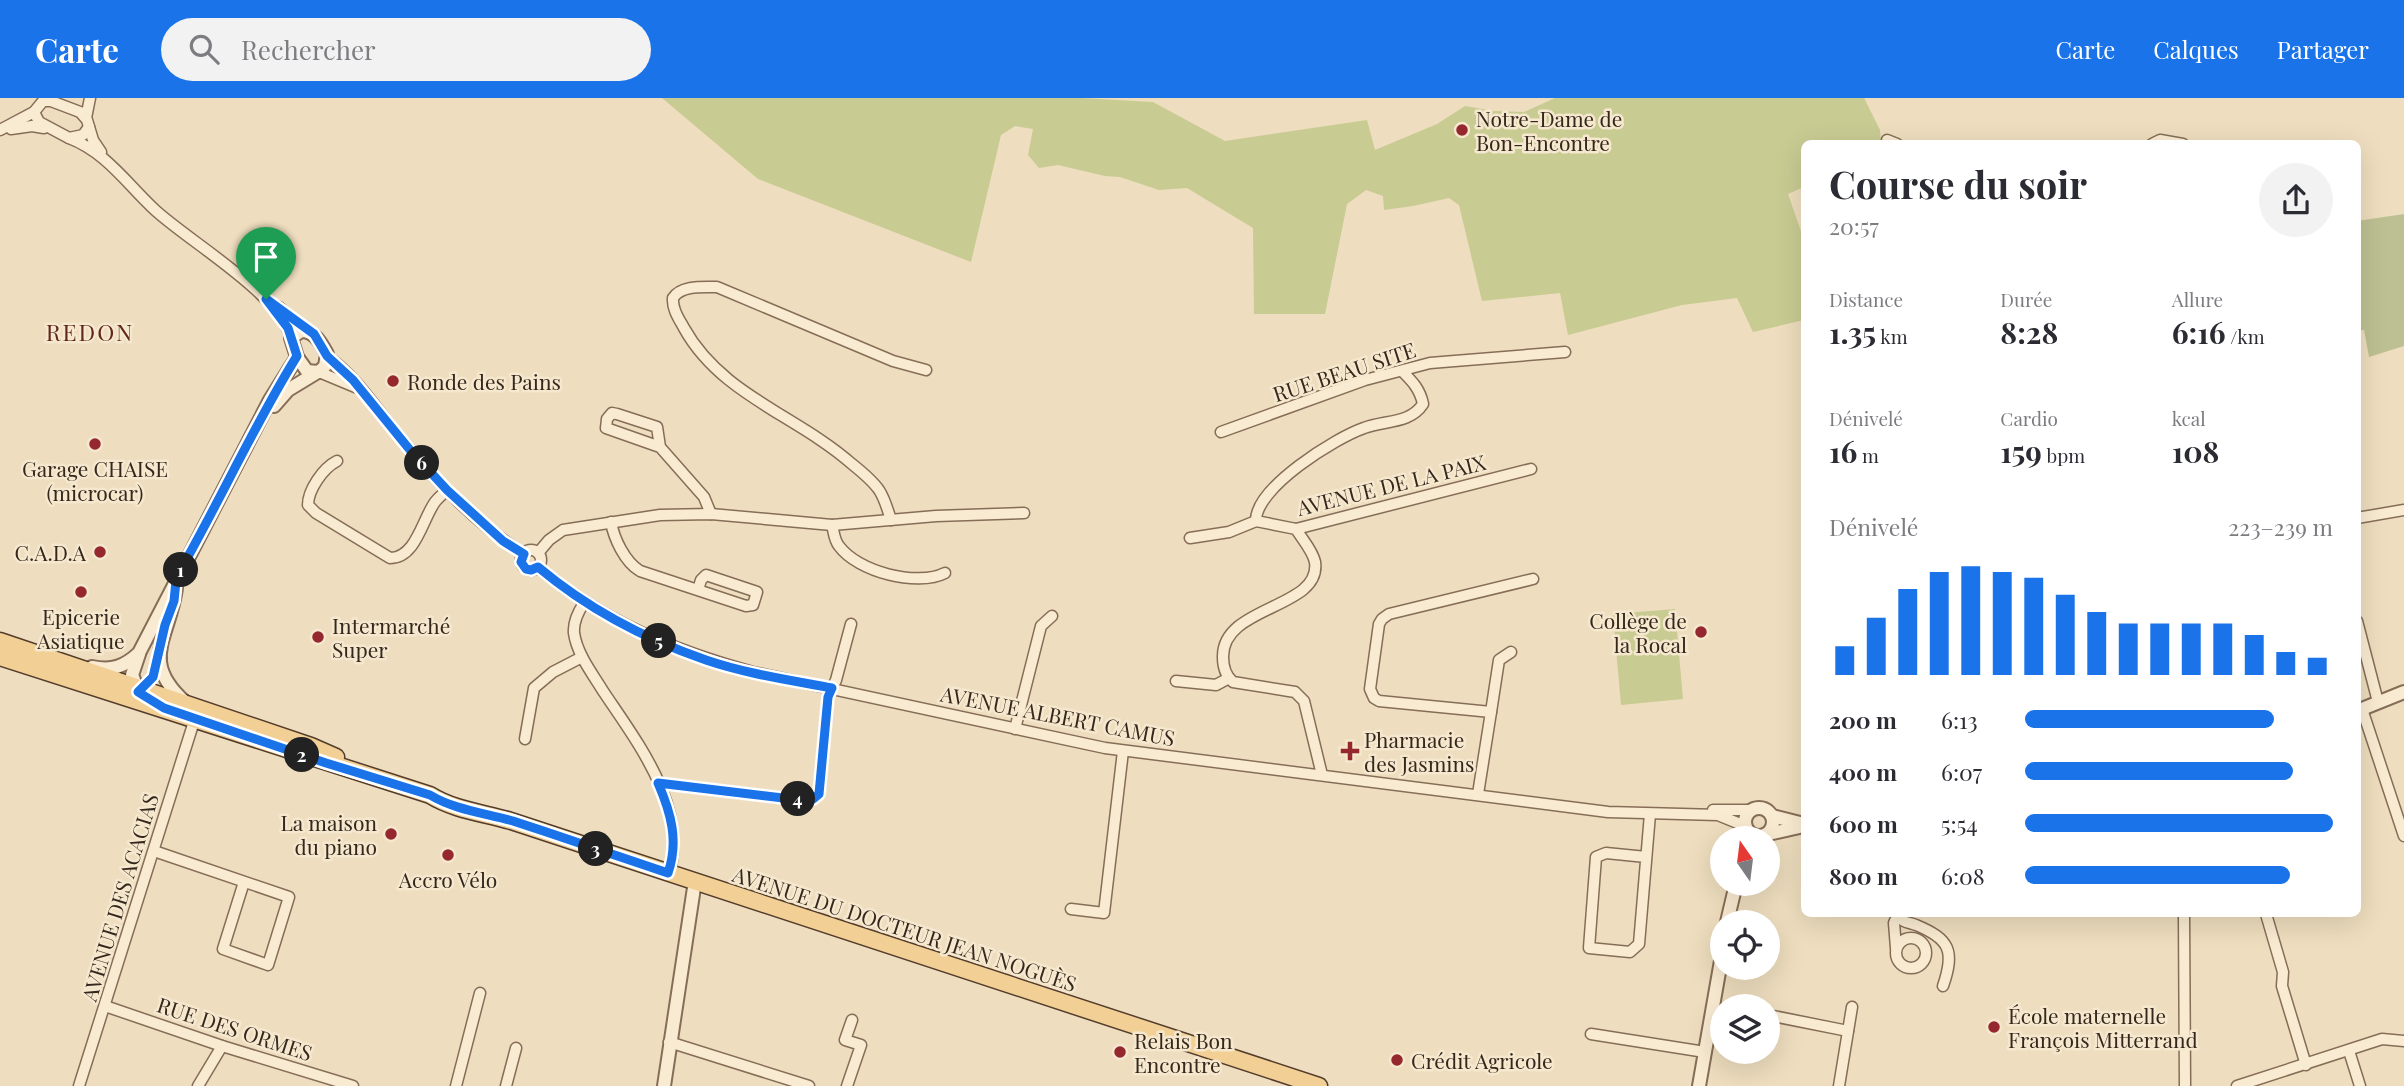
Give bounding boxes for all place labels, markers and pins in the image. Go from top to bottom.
place label: Notre-Dame de Bon-Encontre [1476,104,1622,156]
marker: Notre-Dame de Bon-Encontre [1454,122,1470,138]
pin [236,227,296,299]
place label: Ronde des Pains [407,367,561,395]
marker: Ronde des Pains [385,373,401,389]
marker: Garage CHAISE (microcar) [87,436,103,452]
pin: 6 [404,446,440,480]
place label: Garage CHAISE (microcar) [22,454,168,506]
place label: C.A.D.A [14,538,87,566]
marker: C.A.D.A [92,544,108,560]
pin: 1 [164,552,198,588]
marker: Epicerie Asiatique [73,584,89,600]
place label: Epicerie Asiatique [36,602,125,654]
place label: Collège de la Rocal [1589,606,1687,658]
place label: Intermarché Super [332,611,450,663]
pin: 5 [642,624,676,658]
marker: Collège de la Rocal [1693,624,1709,640]
marker: Intermarché Super [310,629,326,645]
place label: Pharmacie des Jasmins [1364,725,1474,777]
pin: 2 [284,738,320,772]
marker: Pharmacie des Jasmins [1342,743,1358,759]
pin: 4 [780,782,816,816]
place label: La maison du piano [281,808,377,860]
marker: La maison du piano [383,826,399,842]
pin: 3 [578,832,614,866]
marker: Accro Vélo [440,847,456,863]
place label: Accro Vélo [398,865,497,893]
place label: École maternelle François Mitterrand [2008,1001,2198,1053]
marker: École maternelle François Mitterrand [1986,1019,2002,1035]
place label: Relais Bon Encontre [1134,1026,1233,1078]
marker: Relais Bon Encontre [1112,1044,1128,1060]
place label: Crédit Agricole [1411,1046,1553,1074]
marker: Crédit Agricole [1389,1052,1405,1068]

